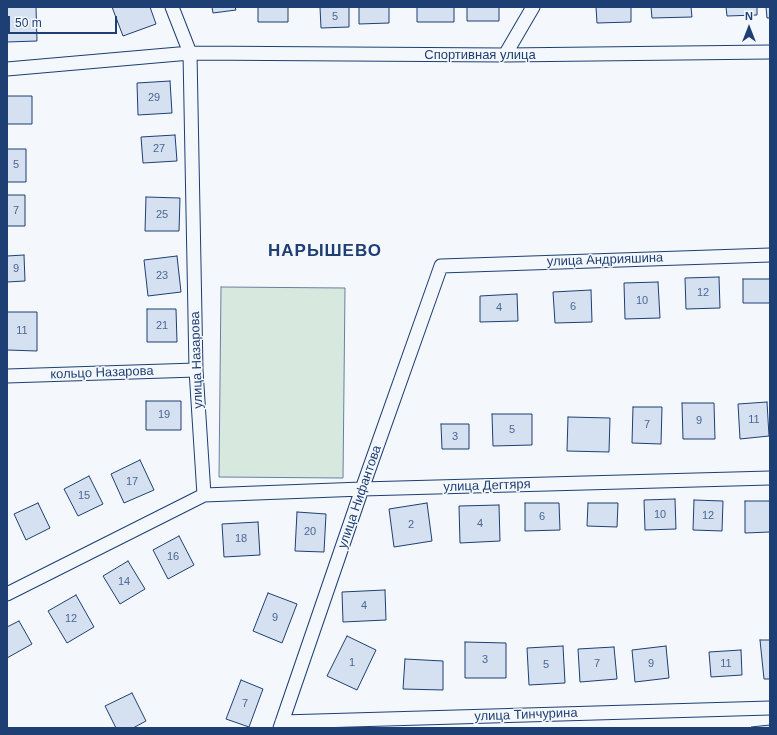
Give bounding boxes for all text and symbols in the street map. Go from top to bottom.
scale bar [10,8,119,34]
north arrow [729,8,769,48]
house number: 5 [332,10,338,24]
text: N [745,10,753,22]
text: 50 m [15,16,42,30]
street label: Спортивная улица [424,47,536,63]
house number: 29 [148,91,160,105]
house number: 27 [153,142,165,156]
house number: 5 [13,158,19,172]
house number: 7 [13,204,19,218]
house number: 25 [156,208,168,222]
district label: НАРЫШЕВО [268,241,382,261]
street label: улица Андрияшина [547,250,663,270]
house number: 9 [13,262,19,276]
house number: 23 [156,269,168,283]
house number: 12 [697,286,709,300]
house number: 10 [636,294,648,308]
house number: 6 [570,300,576,314]
house number: 4 [496,301,502,315]
street label: улица Назарова [188,311,206,409]
house number: 21 [156,319,168,333]
house number: 11 [16,324,28,338]
street label: кольцо Назарова [50,363,154,383]
house number: 19 [158,408,170,422]
house number: 11 [748,413,760,427]
house number: 9 [696,414,702,428]
house number: 7 [644,418,650,432]
house number: 5 [509,423,515,437]
house number: 3 [452,430,458,444]
street label: улица Нифантова [335,443,385,551]
house number: 17 [126,475,138,489]
street label: улица Дегтяря [443,477,531,495]
house number: 15 [78,489,90,503]
house number: 10 [654,508,666,522]
house number: 12 [702,509,714,523]
house number: 6 [539,510,545,524]
house number: 4 [477,517,483,531]
house number: 2 [408,518,414,532]
house number: 20 [304,525,316,539]
house number: 18 [235,532,247,546]
house number: 16 [167,550,179,564]
house number: 14 [118,575,130,589]
house number: 4 [361,599,367,613]
house number: 9 [272,611,278,625]
house number: 12 [65,612,77,626]
house number: 3 [482,653,488,667]
house number: 1 [349,656,355,670]
house number: 7 [594,657,600,671]
house number: 9 [648,657,654,671]
house number: 11 [720,657,732,671]
house number: 5 [543,658,549,672]
house number: 7 [242,697,248,711]
street label: улица Тинчурина [474,705,578,725]

